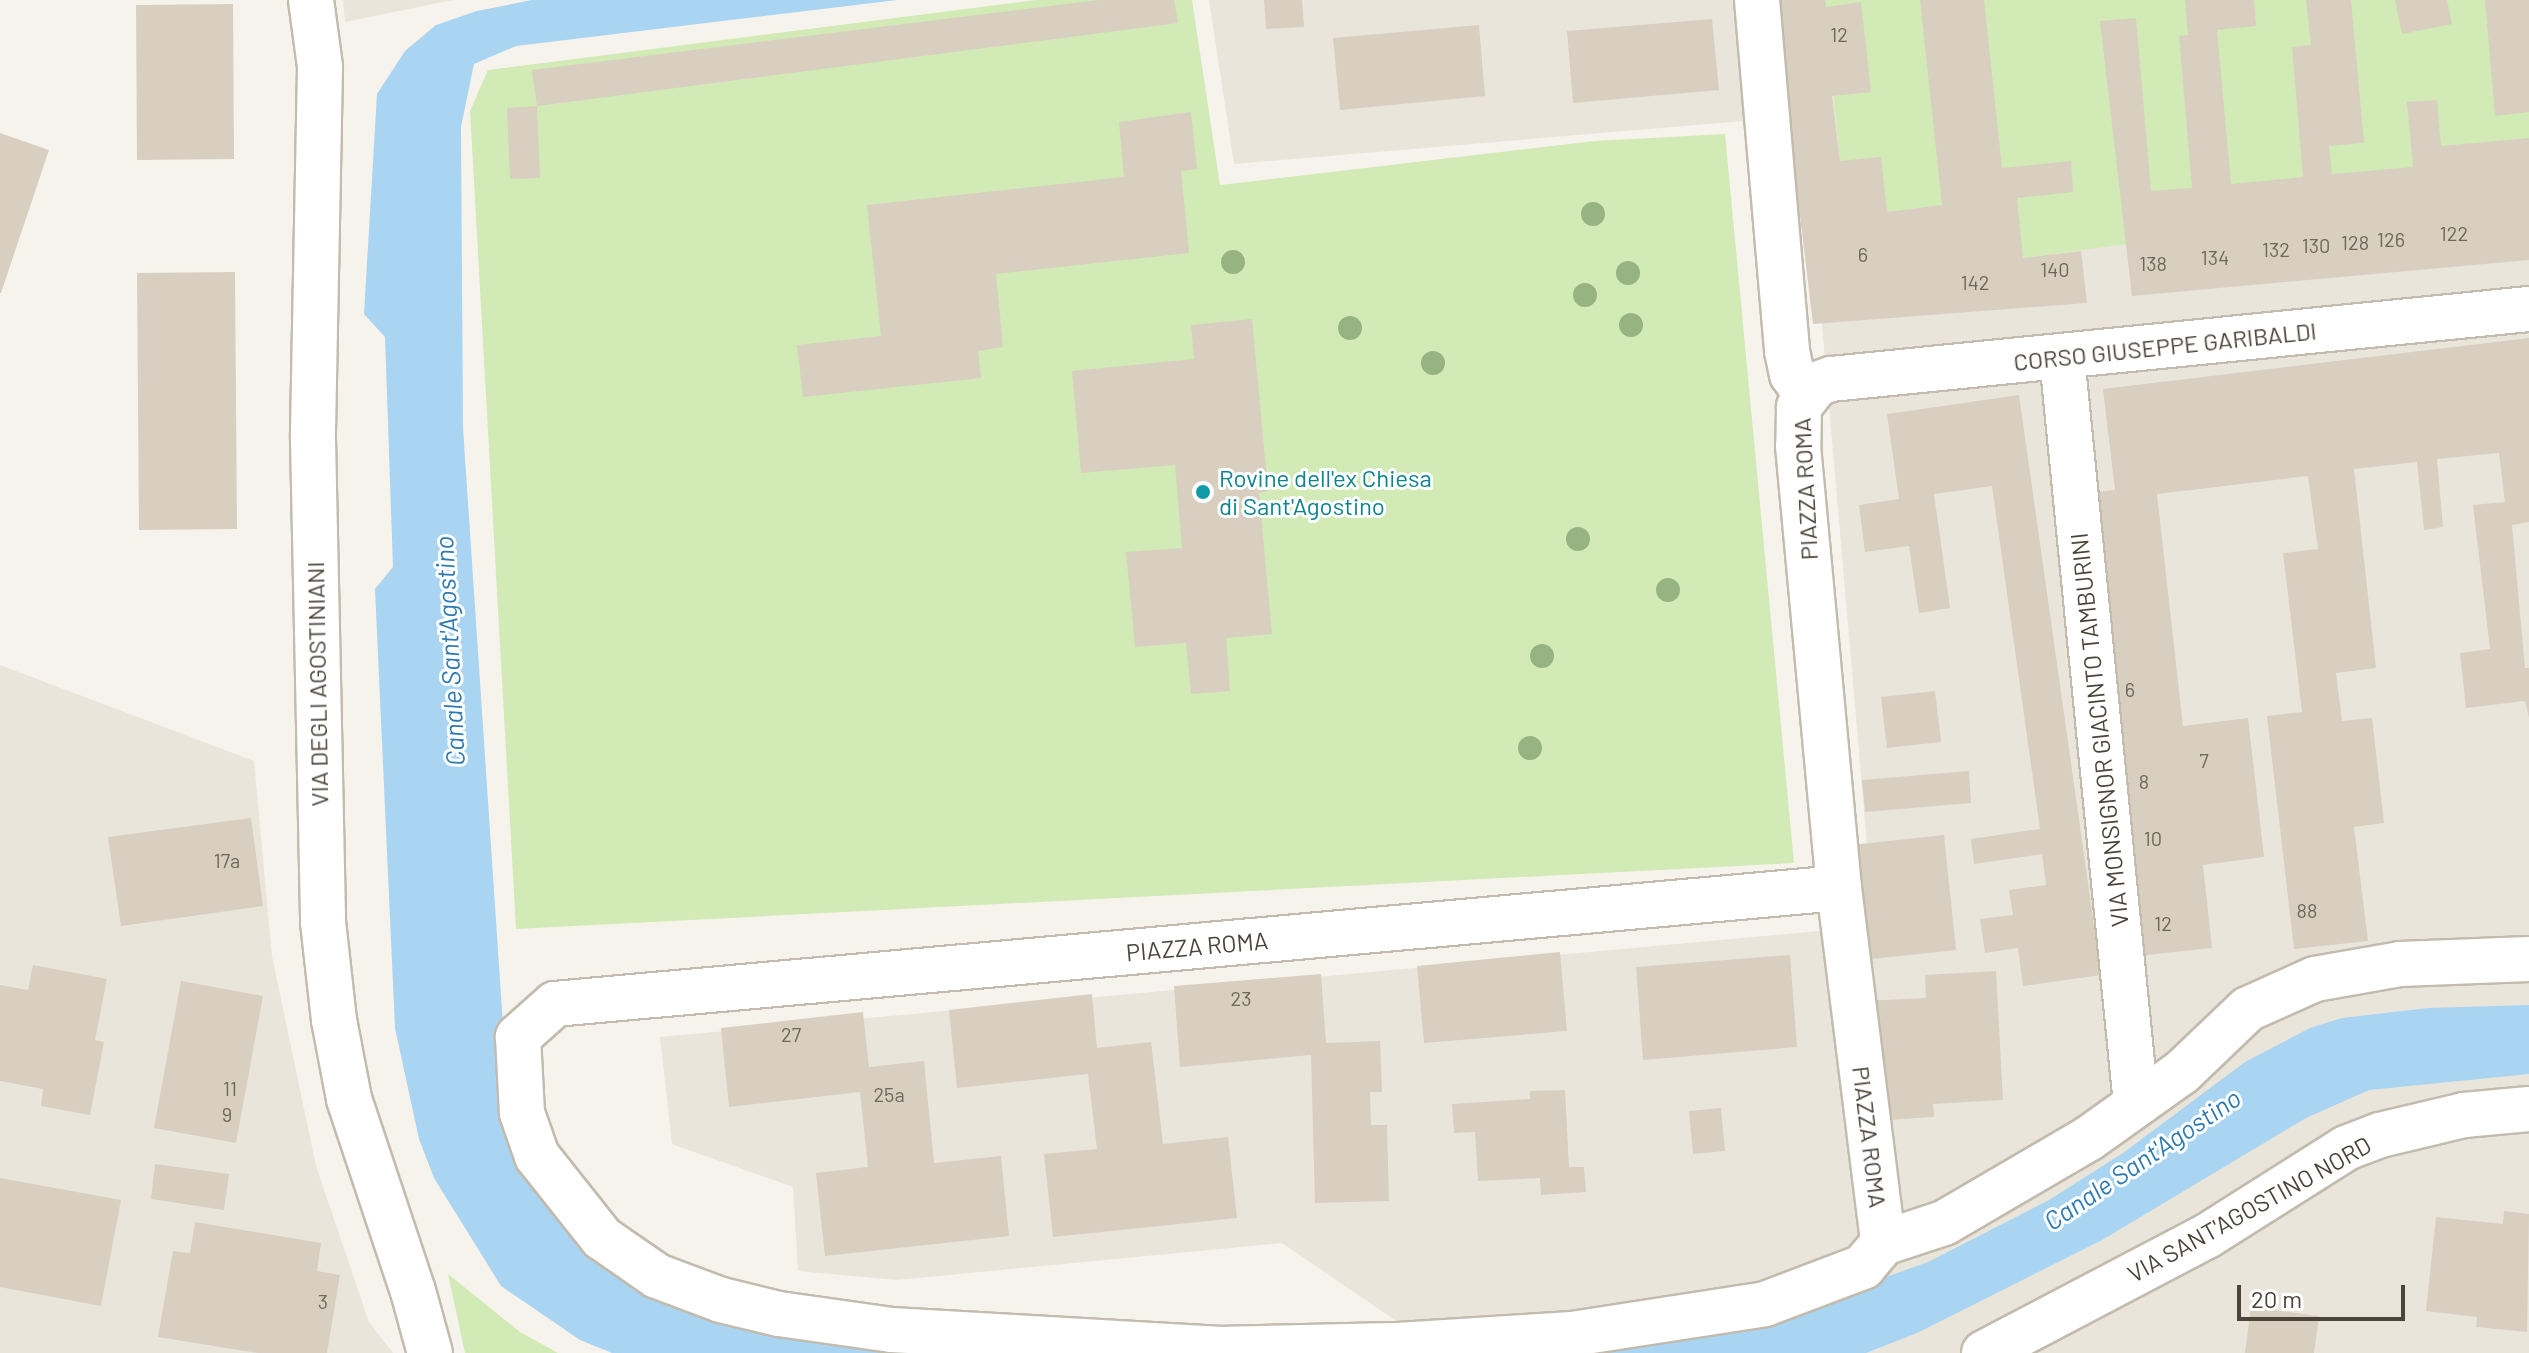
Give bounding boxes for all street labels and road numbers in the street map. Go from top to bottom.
street label: CORSO GIUSEPPE GARIBALDI [2012,316,2318,376]
street label: PIAZZA ROMA [1787,417,1823,561]
street label: VIA MONSIGNOR GIACINTO TAMBURINI [2064,532,2134,928]
street label: VIA DEGLI AGOSTINIANI [300,561,334,807]
street label: PIAZZA ROMA [1125,925,1269,967]
street label: PIAZZA ROMA [1847,1064,1893,1210]
street label: VIA SANT'AGOSTINO NORD [2122,1130,2376,1288]

